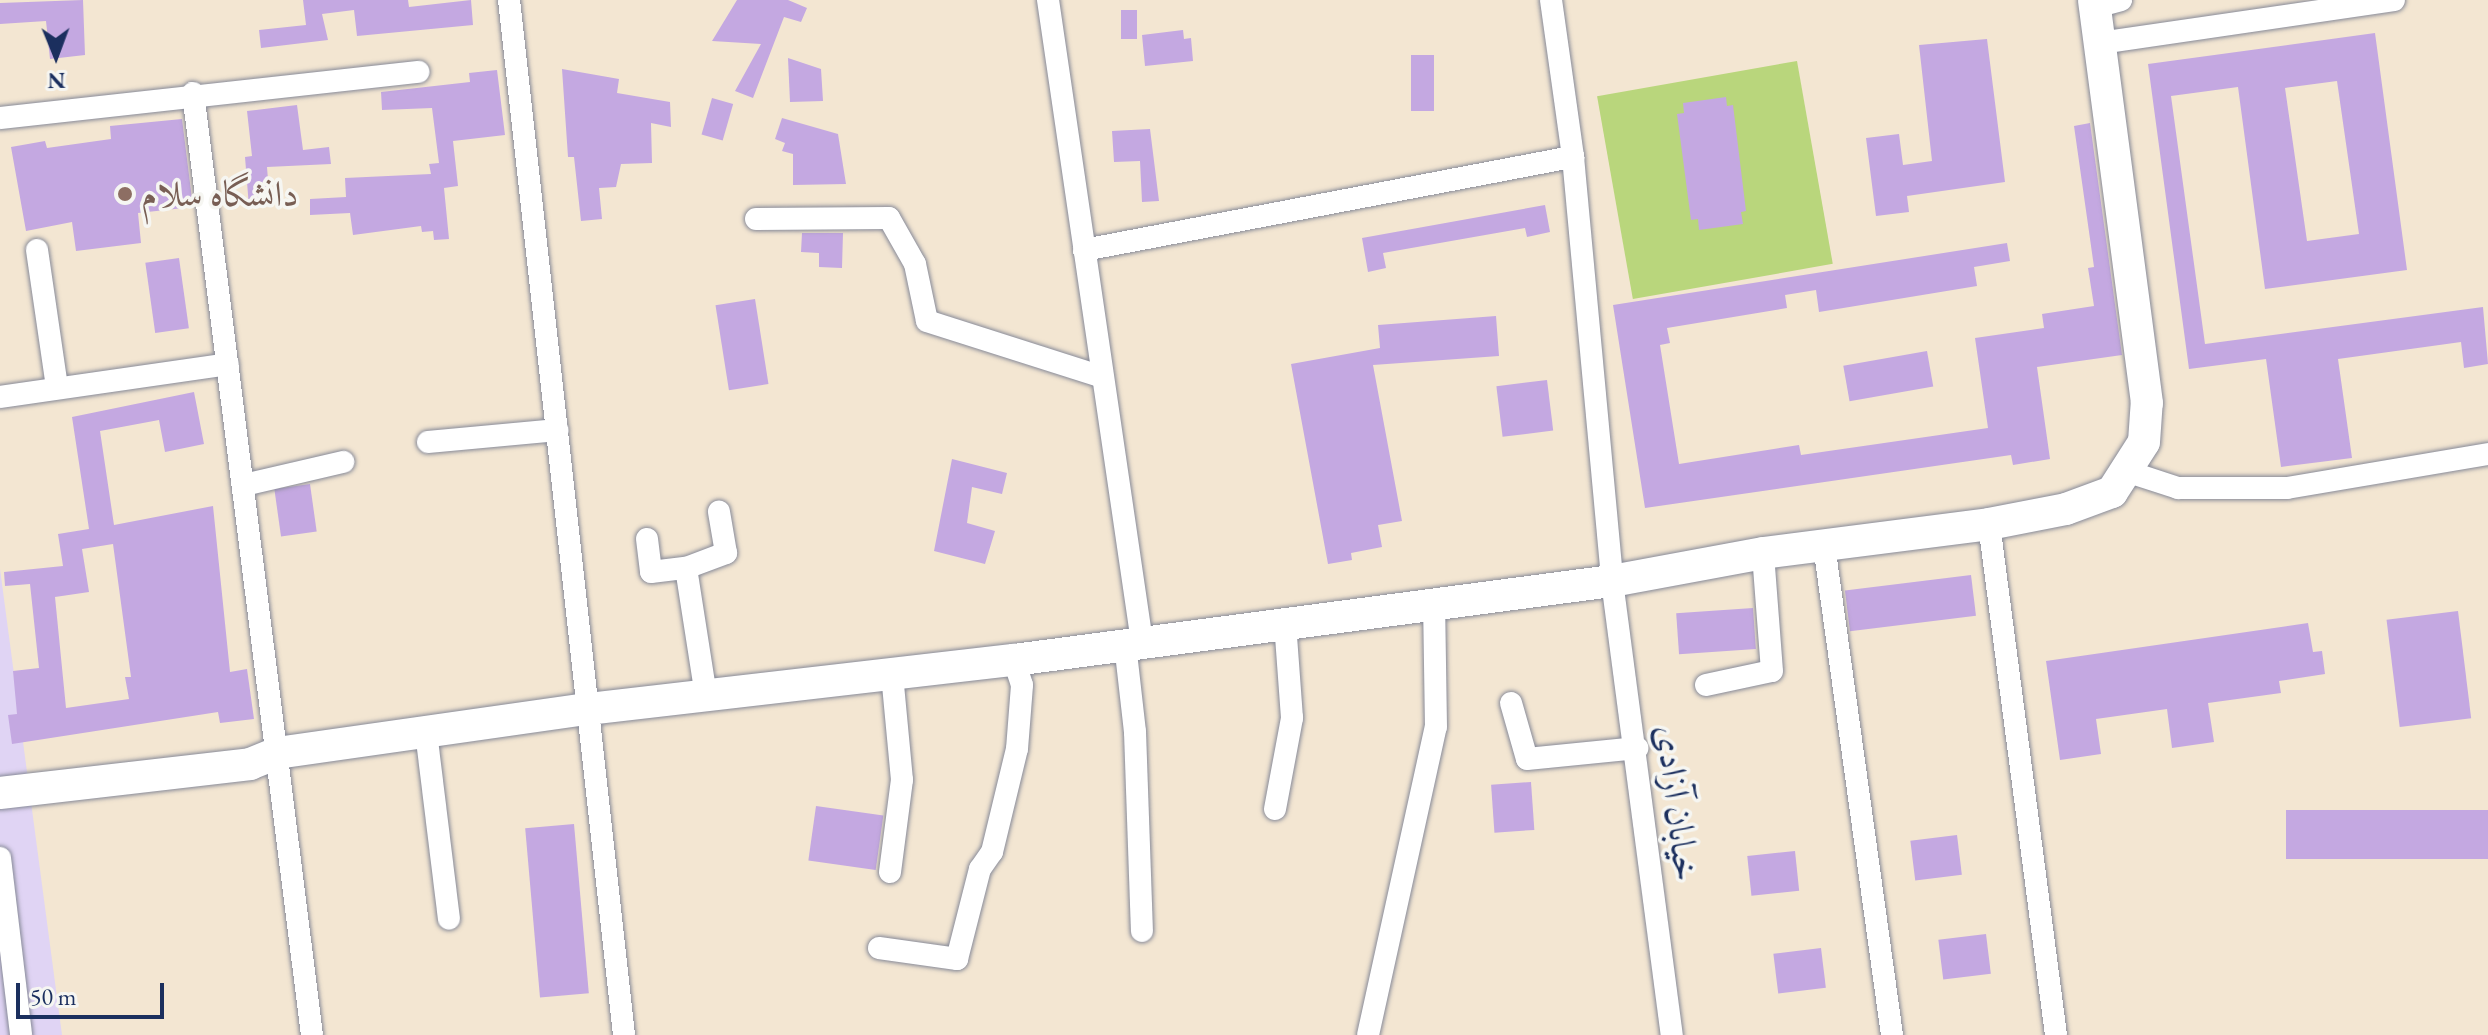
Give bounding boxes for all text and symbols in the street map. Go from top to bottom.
north arrow [16,16,96,96]
text: N [47,66,66,95]
place label: دانشگاه سلام [141,172,298,216]
marker: دانشگاه سلام [116,185,134,203]
street label: خیابان آزادی [1647,722,1709,884]
scale bar [20,967,168,1017]
text: 50 m [30,981,77,1012]

